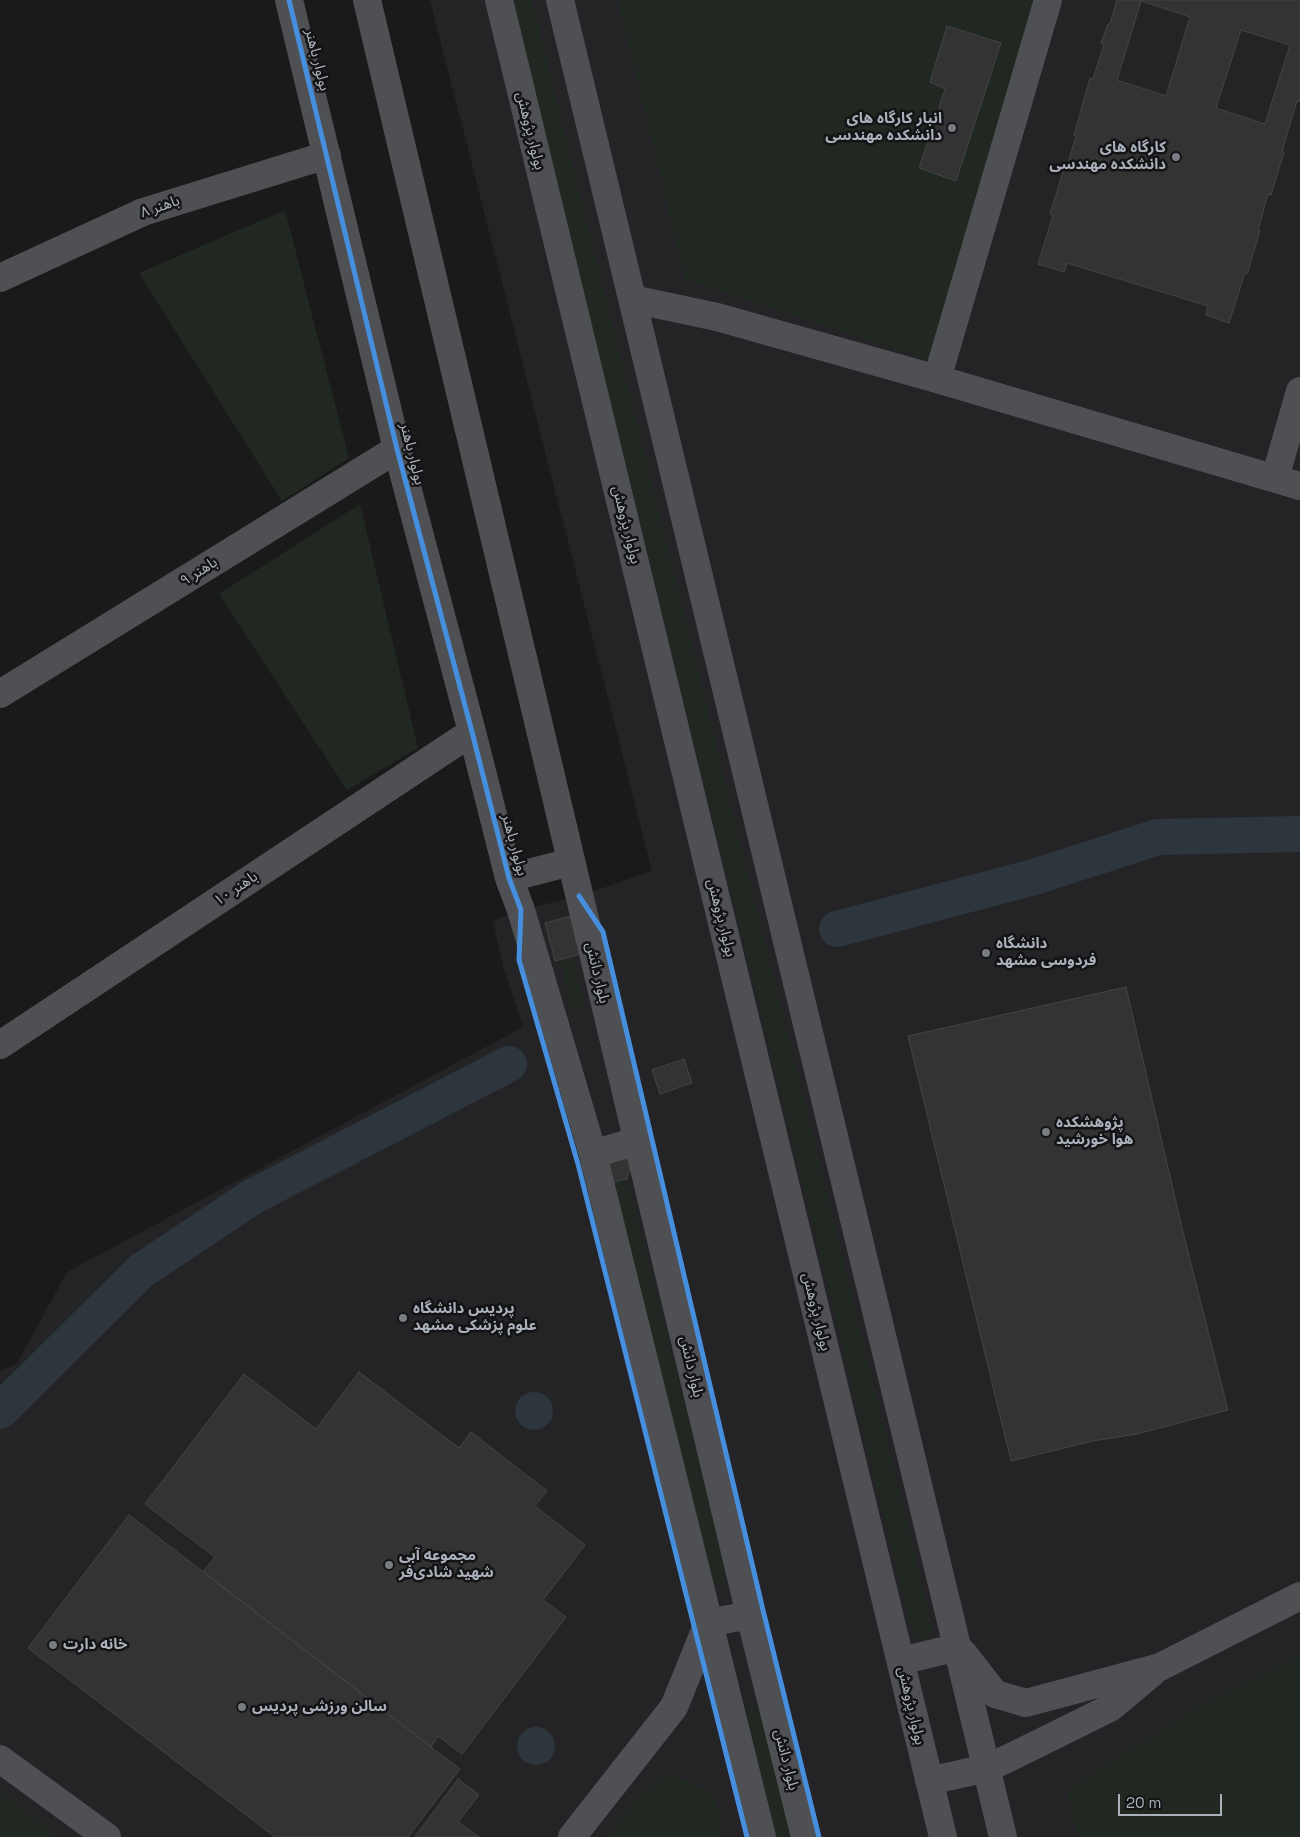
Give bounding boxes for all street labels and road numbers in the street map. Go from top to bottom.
street label: بولوار باهنر [301,27,333,93]
street label: بولوار پژوهش [512,90,548,172]
street label: باهنر ۸ [138,192,182,222]
street label: بولوار باهنر [396,421,428,487]
street label: بولوار پژوهش [608,484,644,566]
street label: باهنر ۹ [177,554,221,590]
street label: بولوار باهنر [497,812,531,878]
street label: باهنر ۱۰ [211,868,261,910]
street label: بولوار پژوهش [703,877,739,959]
street label: بلوار دانش [581,941,613,1005]
street label: بولوار پژوهش [798,1271,834,1353]
street label: بلوار دانش [675,1335,707,1399]
street label: بولوار پژوهش [893,1665,929,1747]
street label: بلوار دانش [770,1728,802,1792]

